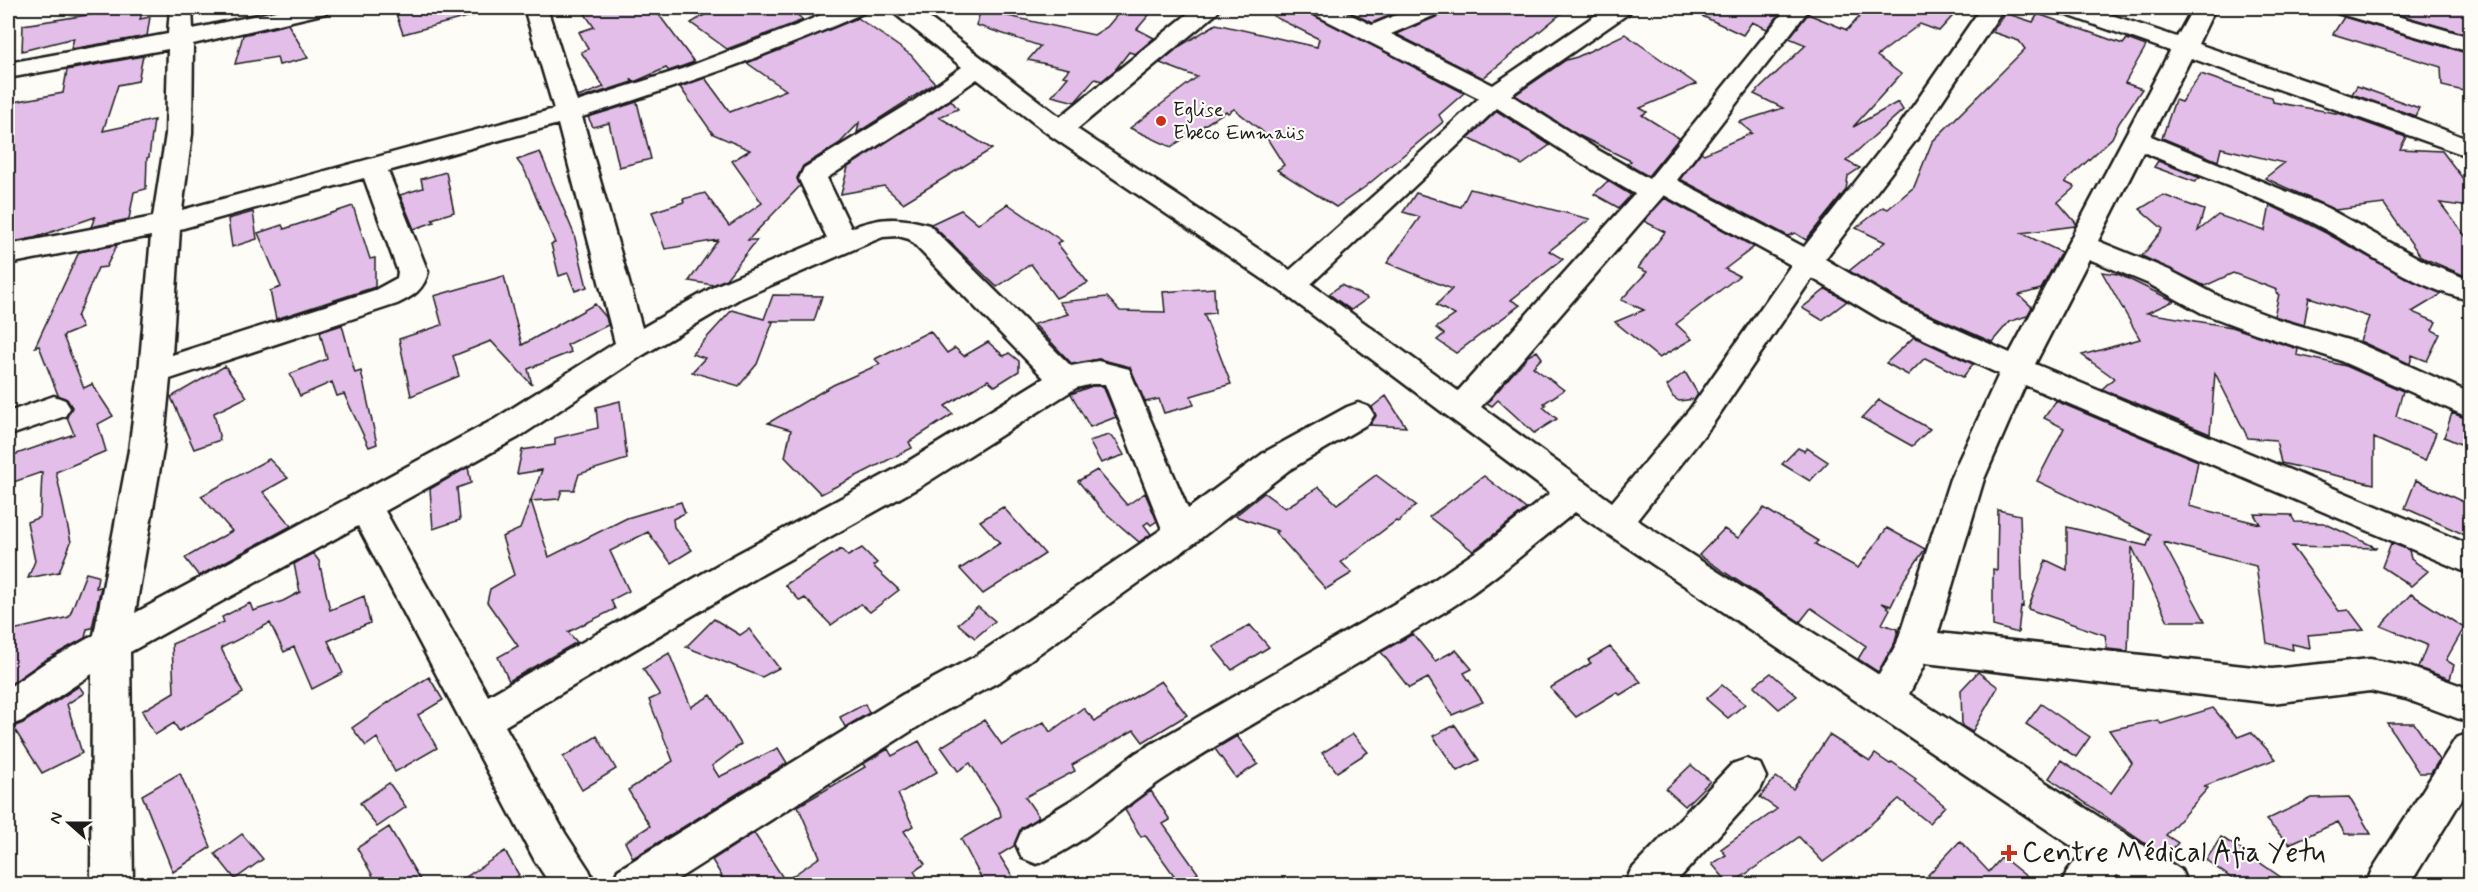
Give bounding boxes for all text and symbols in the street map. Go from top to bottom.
place label: Eglise Ebeco Emmaüs [1173,97,1305,147]
marker: Eglise Ebeco Emmaüs [1154,114,1168,128]
north arrow [39,793,99,853]
text: N [45,809,68,827]
place label: Centre Médical Afia Yetu [2022,835,2326,872]
marker: Centre Médical Afia Yetu [2000,844,2018,862]

